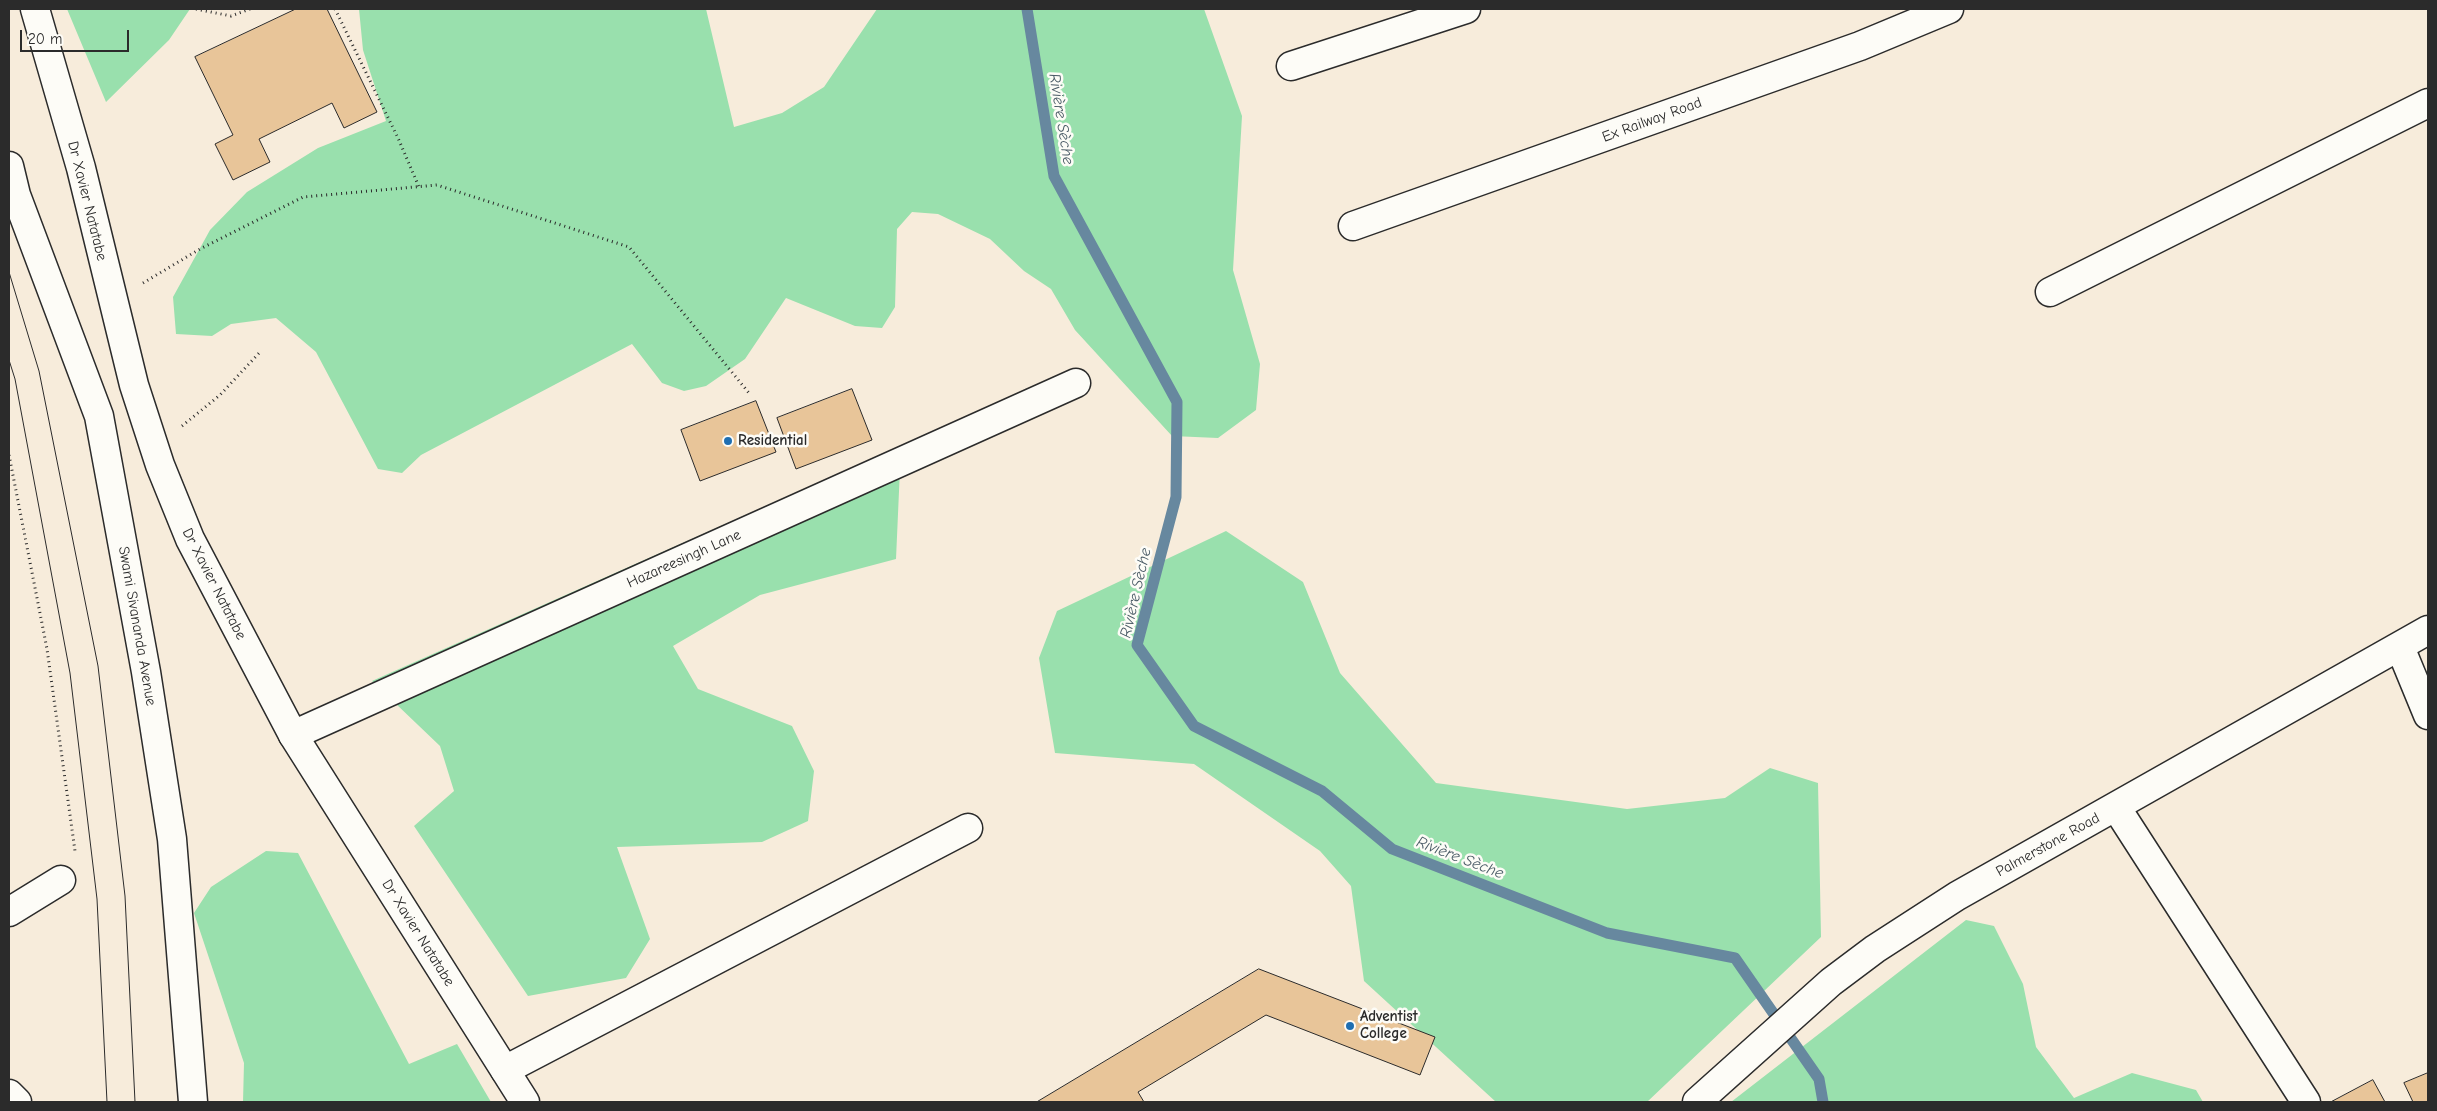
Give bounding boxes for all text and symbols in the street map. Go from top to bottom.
scale bar [22,20,131,52]
text: 20 m [28,30,62,48]
water label: Rivière Sèche [1044,72,1078,166]
street label: Ex Railway Road [1600,94,1704,146]
street label: Dr Xavier Natatabe [63,139,111,263]
place label: Residential [738,432,807,450]
marker: Residential [722,435,734,447]
street label: Dr Xavier Natatabe [178,525,250,643]
street label: Hazareesingh Lane [624,526,744,592]
street label: Swami Sivananda Avenue [114,545,160,707]
water label: Rivière Sèche [1116,546,1156,640]
street label: Palmerstone Road [1993,809,2103,881]
water label: Rivière Sèche [1414,833,1506,883]
street label: Dr Xavier Natatabe [378,876,458,990]
place label: Adventist College [1360,1008,1418,1043]
marker: Adventist College [1344,1020,1356,1032]

